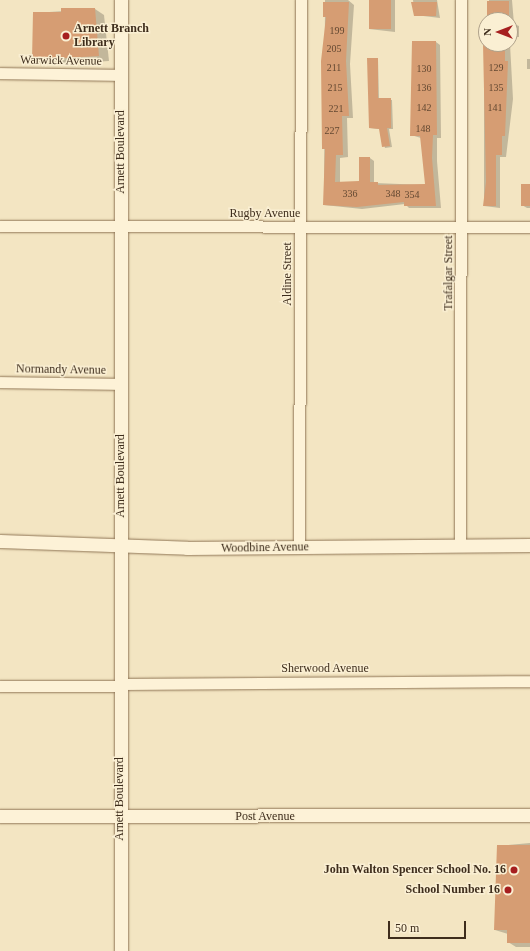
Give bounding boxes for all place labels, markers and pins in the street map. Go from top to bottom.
place label: Arnett Branch Library [74,22,149,50]
marker: Arnett Branch Library [61,31,71,41]
place label: John Walton Spencer School No. 16 [323,863,506,877]
marker: John Walton Spencer School No. 16 [509,865,519,875]
place label: School Number 16 [405,883,500,897]
marker: School Number 16 [503,885,513,895]

